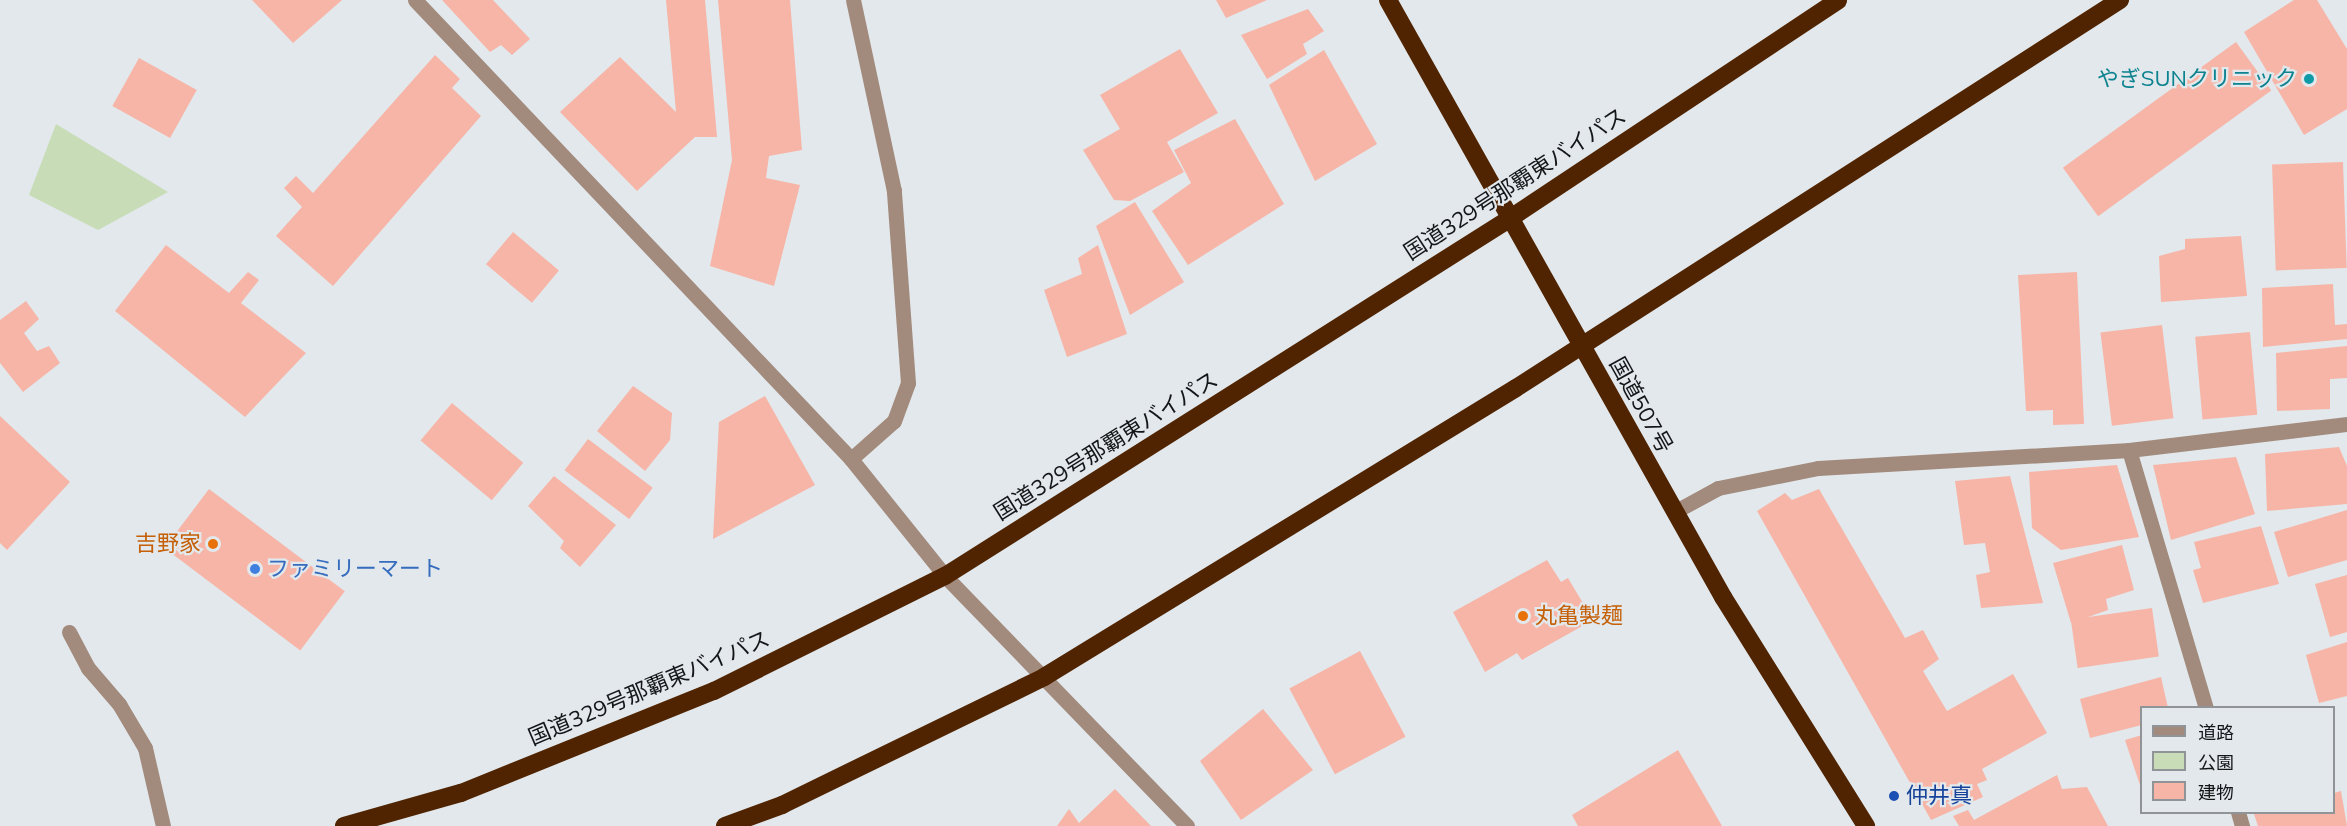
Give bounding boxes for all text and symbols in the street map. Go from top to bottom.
place label: やぎSUNクリニック [2097,66,2297,92]
marker: やぎSUNクリニック [2302,72,2316,86]
street label: 国道329号那覇東バイパス [1399,102,1631,266]
street label: 国道507号 [1604,352,1678,458]
street label: 国道329号那覇東バイパス [989,366,1223,526]
place label: 吉野家 [135,531,201,557]
marker: 吉野家 [206,537,220,551]
place label: ファミリーマート [267,556,443,582]
marker: ファミリーマート [248,562,262,576]
place label: 丸亀製麺 [1535,603,1623,629]
marker: 丸亀製麺 [1516,609,1530,623]
street label: 国道329号那覇東バイパス [524,625,774,751]
legend [2140,706,2335,814]
text: 道路 [2198,721,2234,744]
text: 公園 [2198,751,2234,774]
text: 建物 [2198,781,2234,804]
place label: 仲井真 [1906,783,1972,809]
marker: 仲井真 [1887,789,1901,803]

